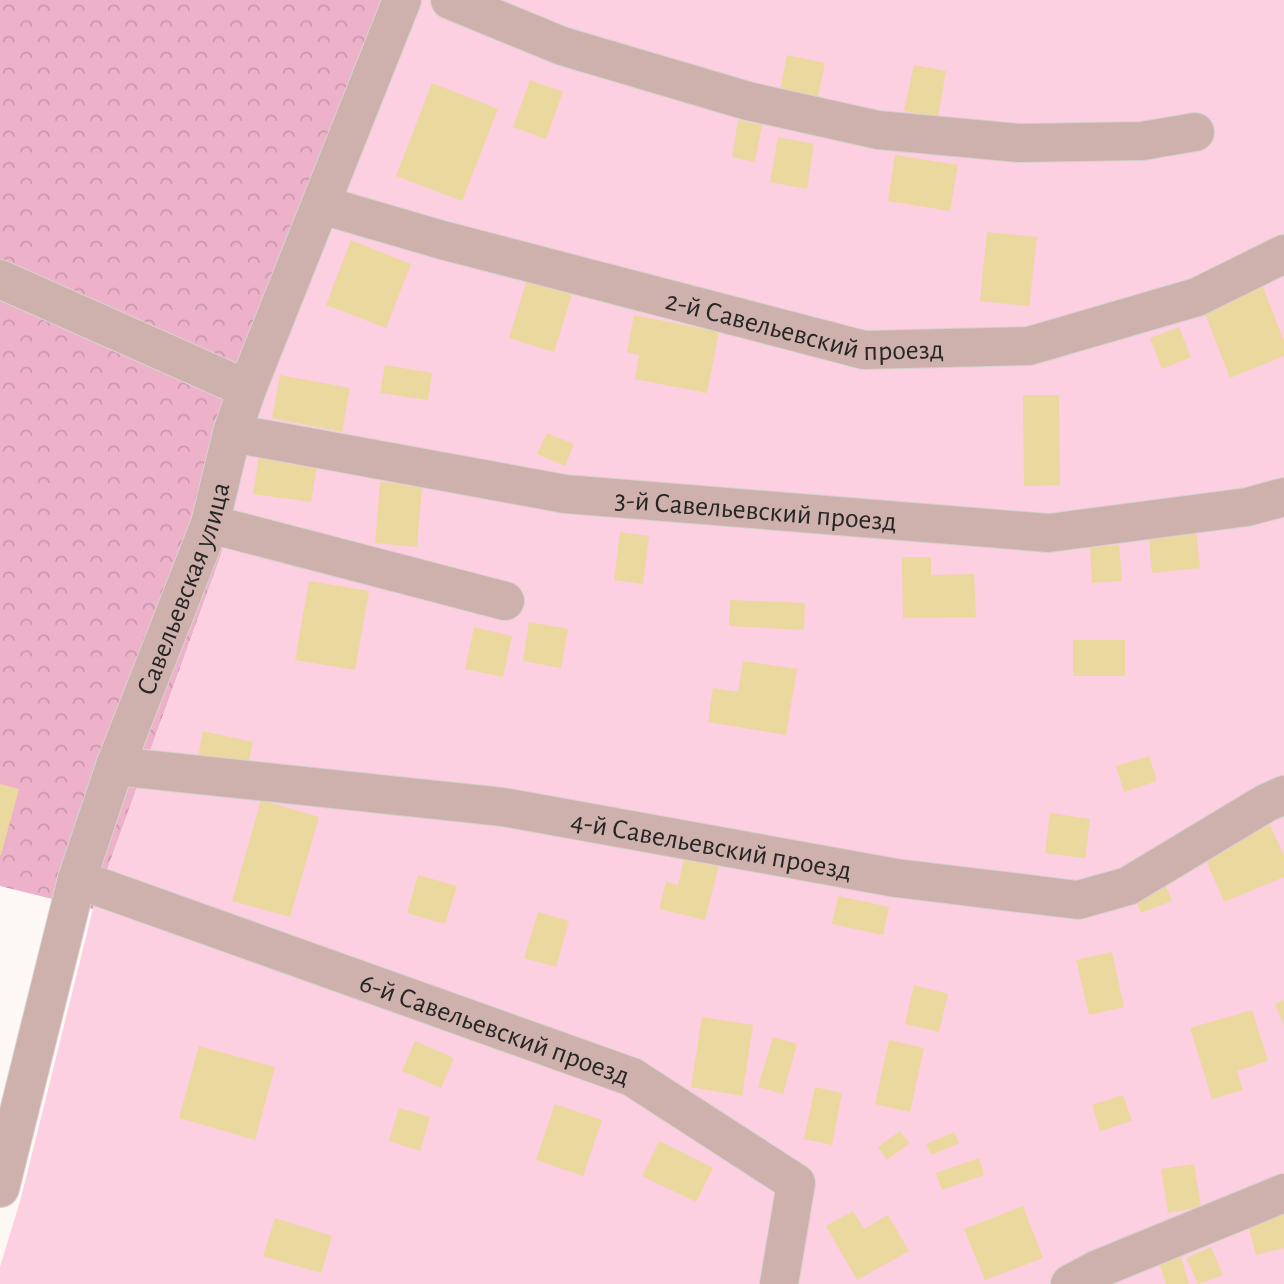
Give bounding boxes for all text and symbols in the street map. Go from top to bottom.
street label: 2-й Савельевский проезд [662,287,944,366]
street label: Савельевская улица [132,479,236,699]
street label: 3-й Савельевский проезд [614,486,898,537]
street label: 4-й Савельевский проезд [568,808,854,886]
street label: 6-й Савельевский проезд [356,969,633,1091]

